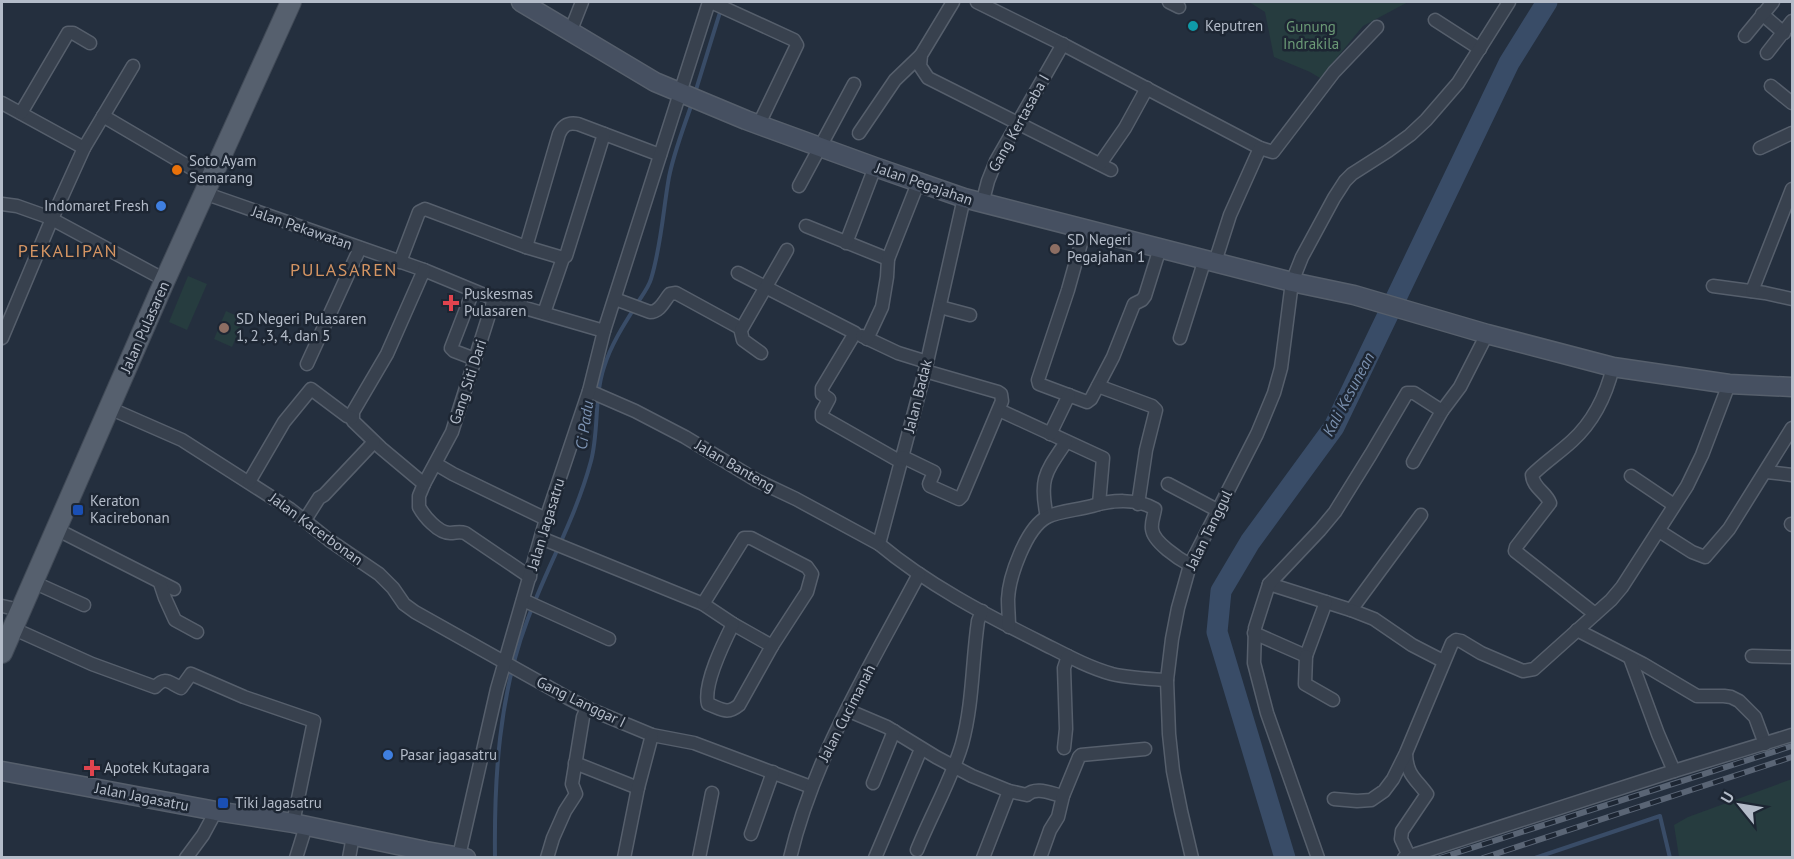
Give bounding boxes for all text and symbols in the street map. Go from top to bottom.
place label: Keputren [1205,16,1263,35]
park label: Gunung Indrakila [1283,17,1339,53]
marker: Keputren [1186,19,1200,33]
street label: Gang Kertasaba I [984,71,1053,175]
place label: Soto Ayam Semarang [189,151,256,187]
street label: Jalan Pegajahan [872,158,975,209]
marker: Soto Ayam Semarang [170,163,184,177]
place label: Indomaret Fresh [44,196,149,215]
marker: Indomaret Fresh [154,199,168,213]
street label: Jalan Pekawatan [248,201,355,254]
place label: SD Negeri Pegajahan 1 [1067,230,1145,266]
district label: PEKALIPAN [18,239,118,262]
marker: SD Negeri Pegajahan 1 [1048,242,1062,256]
district label: PULASAREN [290,258,398,281]
street label: Jalan Pulasaren [115,278,173,376]
place label: Puskesmas Pulasaren [464,284,533,320]
marker: Puskesmas Pulasaren [442,294,460,312]
place label: SD Negeri Pulasaren 1, 2 ,3, 4, dan 5 [236,309,367,345]
marker: SD Negeri Pulasaren 1, 2 ,3, 4, dan 5 [217,321,231,335]
street label: Gang Siti Dari [445,337,490,427]
water label: Kali Kesunean [1318,349,1378,439]
street label: Jalan Badak [899,357,936,435]
water label: Ci Padu [571,399,597,451]
street label: Jalan Banteng [691,435,779,496]
street label: Jalan Jagasatru [522,476,569,573]
street label: Jalan Tanggul [1181,486,1236,574]
street label: Jalan Kacerbonan [265,488,367,569]
place label: Keraton Kacirebonan [90,491,170,527]
marker: Keraton Kacirebonan [71,503,85,517]
street label: Jalan Cucimanah [813,661,879,765]
street label: Gang Langgar I [533,672,629,731]
place label: Pasar jagasatru [400,745,497,764]
marker: Pasar jagasatru [381,748,395,762]
place label: Apotek Kutagara [104,758,210,777]
marker: Apotek Kutagara [85,761,99,775]
north arrow [1710,775,1770,835]
street label: Jalan Jagasatru [93,778,191,815]
text: U [1716,788,1738,807]
place label: Tiki Jagasatru [235,793,322,812]
marker: Tiki Jagasatru [216,796,230,810]

